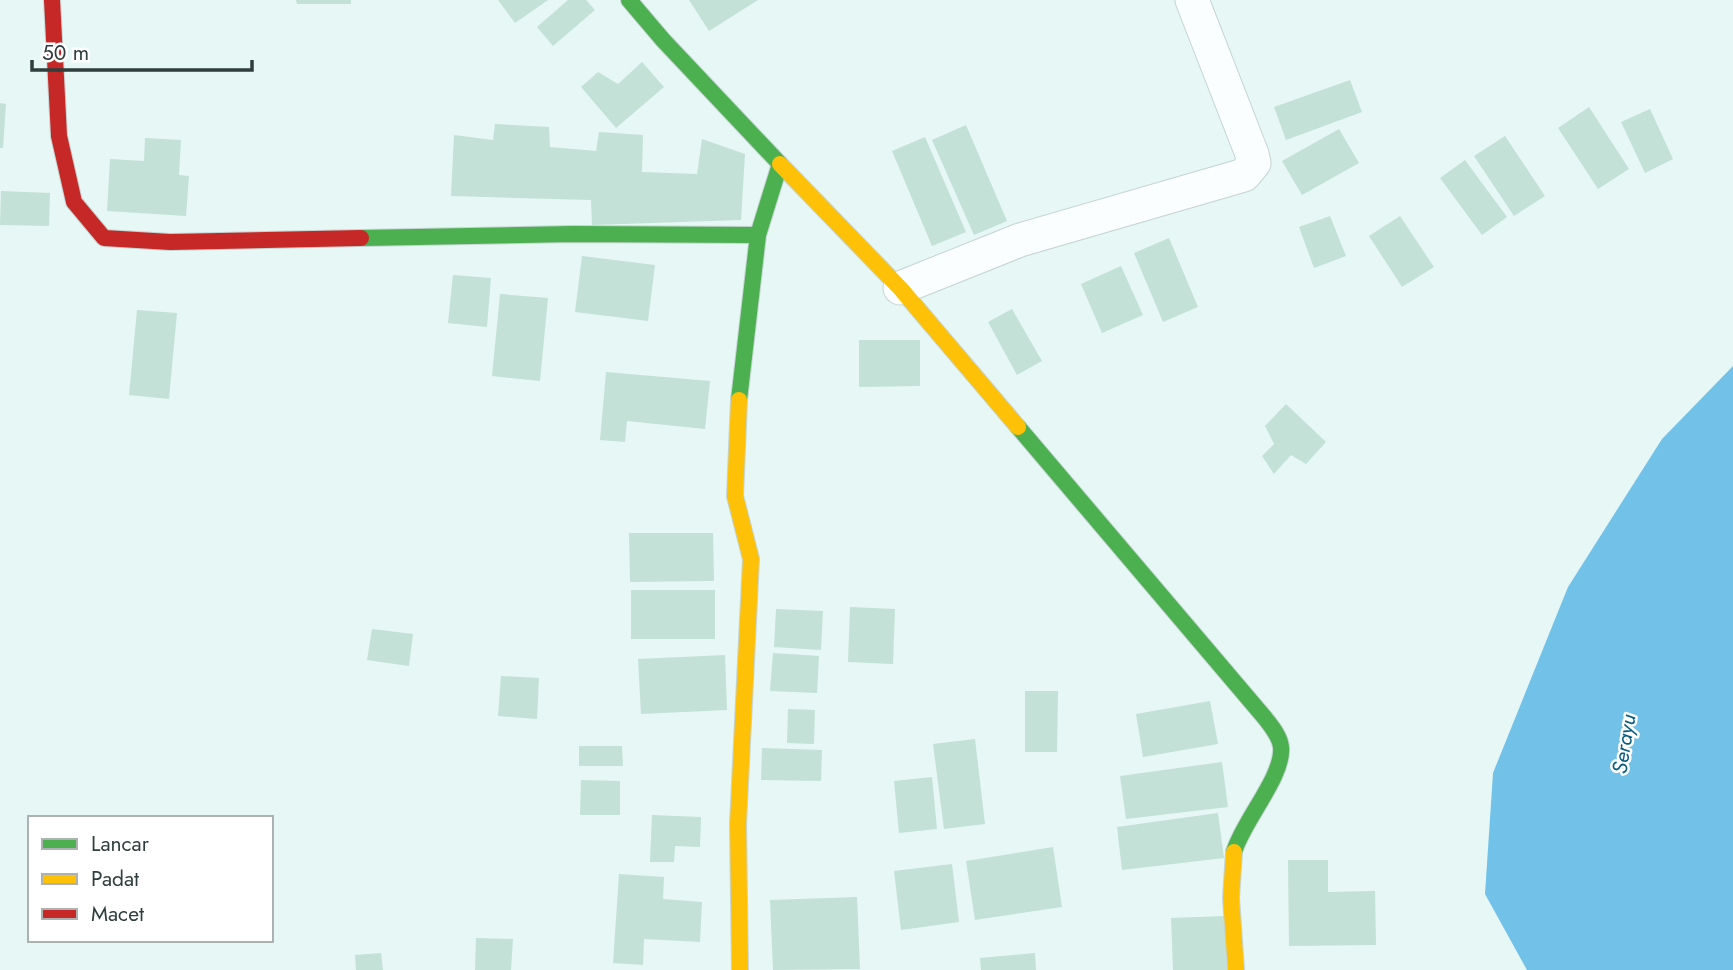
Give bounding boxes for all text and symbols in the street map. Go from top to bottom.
scale bar [32,28,252,72]
text: 50 m [42,38,89,68]
water label: Serayu [1605,712,1644,776]
legend [28,816,273,942]
text: Lancar [91,829,150,859]
text: Padat [91,864,139,894]
text: Macet [91,899,144,929]

